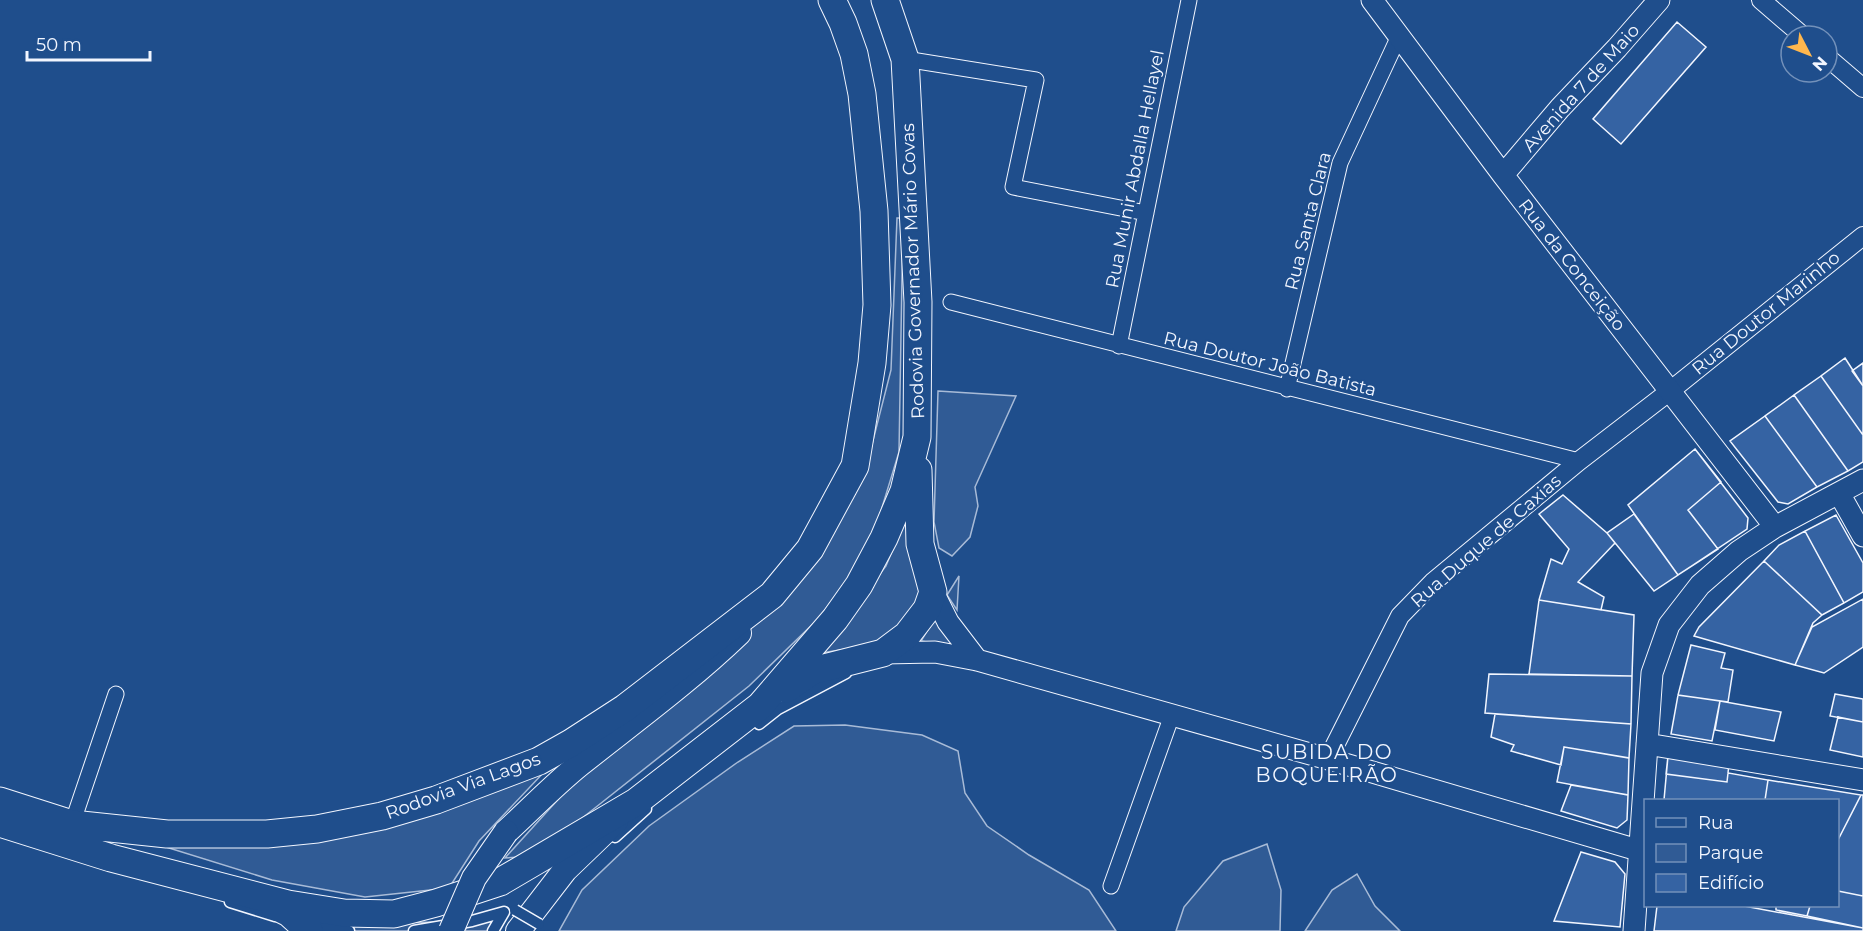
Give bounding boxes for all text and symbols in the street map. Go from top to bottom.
street label: Avenida 7 de Maio [1518,20,1644,156]
scale bar [27,24,150,62]
north arrow [1779,24,1839,84]
text: 50 m [36,34,82,56]
street label: Rua Munir Abdalla Hellayel [1101,48,1169,290]
text: N [1808,53,1831,75]
street label: Rodovia Governador Mário Covas [897,123,929,419]
street label: Rua Santa Clara [1280,149,1336,293]
street label: Rua da Conceição [1514,195,1630,335]
street label: Rua Doutor Marinho [1687,246,1845,380]
street label: Rua Doutor João Batista [1161,327,1379,401]
street label: Rua Duque de Caxias [1406,470,1566,612]
district label: SUBIDA DO BOQUEIRÃO [1256,740,1398,787]
street label: Rodovia Via Lagos [382,748,544,824]
legend [1644,799,1839,907]
text: Rua [1698,812,1734,834]
text: Parque [1698,842,1764,864]
text: Edifício [1698,872,1764,894]

